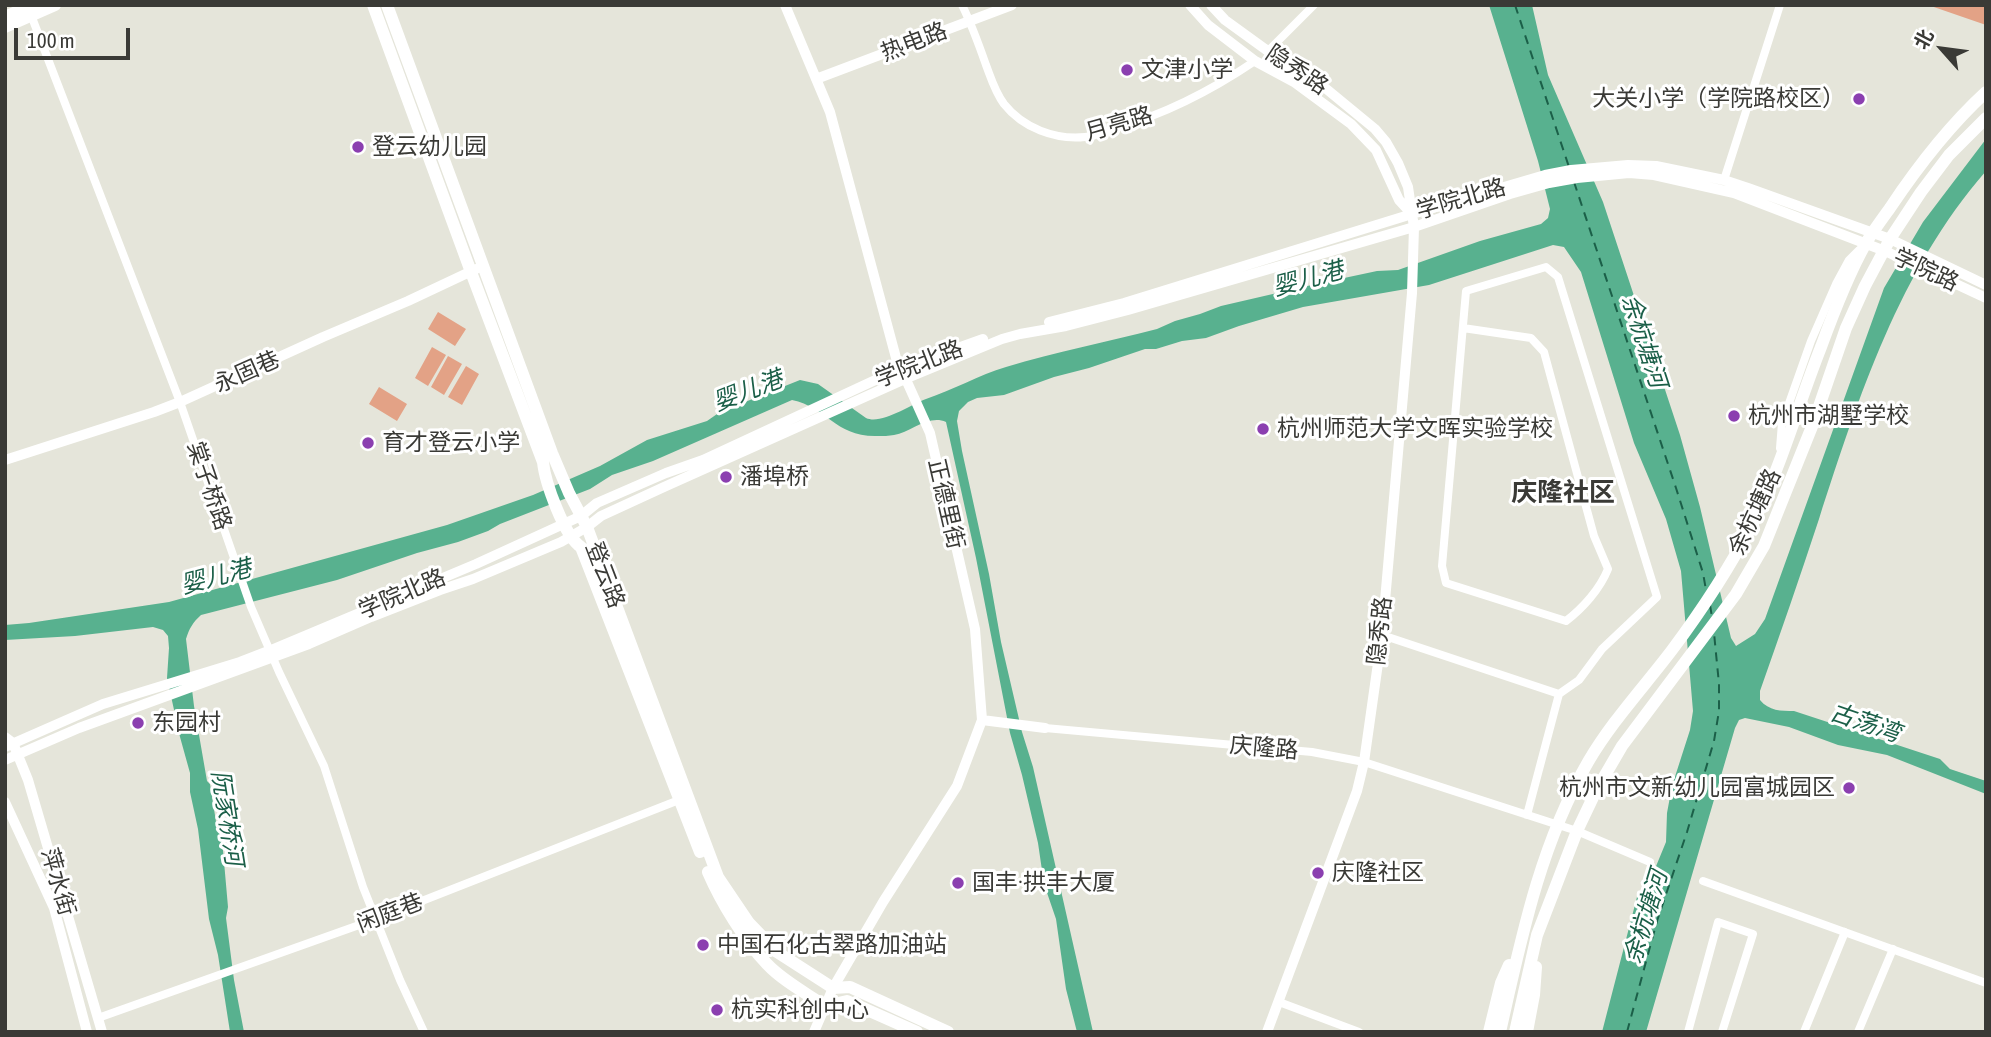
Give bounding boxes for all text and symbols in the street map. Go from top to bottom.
scale bar [18,14,133,58]
north arrow [1907,14,1977,84]
street label: 热电路 [877,17,951,67]
text: 北 [1909,26,1938,53]
text: 100 m [27,28,75,52]
street label: 隐秀路 [1261,39,1333,101]
place label: 文津小学 [1141,56,1233,84]
marker: 文津小学 [1119,62,1135,78]
place label: 大关小学（学院路校区） [1592,85,1845,113]
marker: 大关小学（学院路校区） [1851,91,1867,107]
street label: 月亮路 [1082,101,1156,147]
place label: 登云幼儿园 [372,133,487,161]
marker: 登云幼儿园 [350,139,366,155]
street label: 学院北路 [1413,173,1509,225]
street label: 学院路 [1889,243,1963,297]
water label: 婴儿港 [1269,256,1347,302]
water label: 余杭塘河 [1615,291,1673,391]
street label: 学院北路 [871,335,967,393]
street label: 永固巷 [210,345,284,399]
water label: 婴儿港 [709,365,787,417]
place label: 杭州市湖墅学校 [1748,402,1909,430]
marker: 杭州市湖墅学校 [1726,408,1742,424]
place label: 杭州师范大学文晖实验学校 [1277,415,1553,443]
marker: 杭州师范大学文晖实验学校 [1255,421,1271,437]
place label: 育才登云小学 [382,429,520,457]
marker: 育才登云小学 [360,435,376,451]
street label: 棠子桥路 [181,438,237,534]
street label: 正德里街 [922,456,970,552]
place label: 潘埠桥 [740,463,809,491]
street label: 余杭塘路 [1723,464,1787,560]
marker: 潘埠桥 [718,469,734,485]
district label: 庆隆社区 [1511,477,1615,509]
street label: 登云路 [580,538,630,612]
water label: 婴儿港 [177,554,255,600]
street label: 学院北路 [354,563,450,625]
street label: 隐秀路 [1363,595,1397,667]
water label: 古荡湾 [1826,698,1904,748]
place label: 东园村 [152,709,221,737]
marker: 东园村 [130,715,146,731]
street label: 庆隆路 [1228,731,1300,765]
water label: 阮家桥河 [205,768,249,868]
place label: 杭州市文新幼儿园富城园区 [1559,774,1835,802]
marker: 杭州市文新幼儿园富城园区 [1841,780,1857,796]
street label: 萍水街 [35,845,81,919]
place label: 庆隆社区 [1332,859,1424,887]
marker: 庆隆社区 [1310,865,1326,881]
water label: 余杭塘河 [1618,867,1674,967]
place label: 国丰·拱丰大厦 [972,869,1115,897]
marker: 国丰·拱丰大厦 [950,875,966,891]
street label: 闲庭巷 [353,888,427,938]
place label: 中国石化古翠路加油站 [717,931,947,959]
marker: 中国石化古翠路加油站 [695,937,711,953]
place label: 杭实科创中心 [731,996,869,1024]
marker: 杭实科创中心 [709,1002,725,1018]

